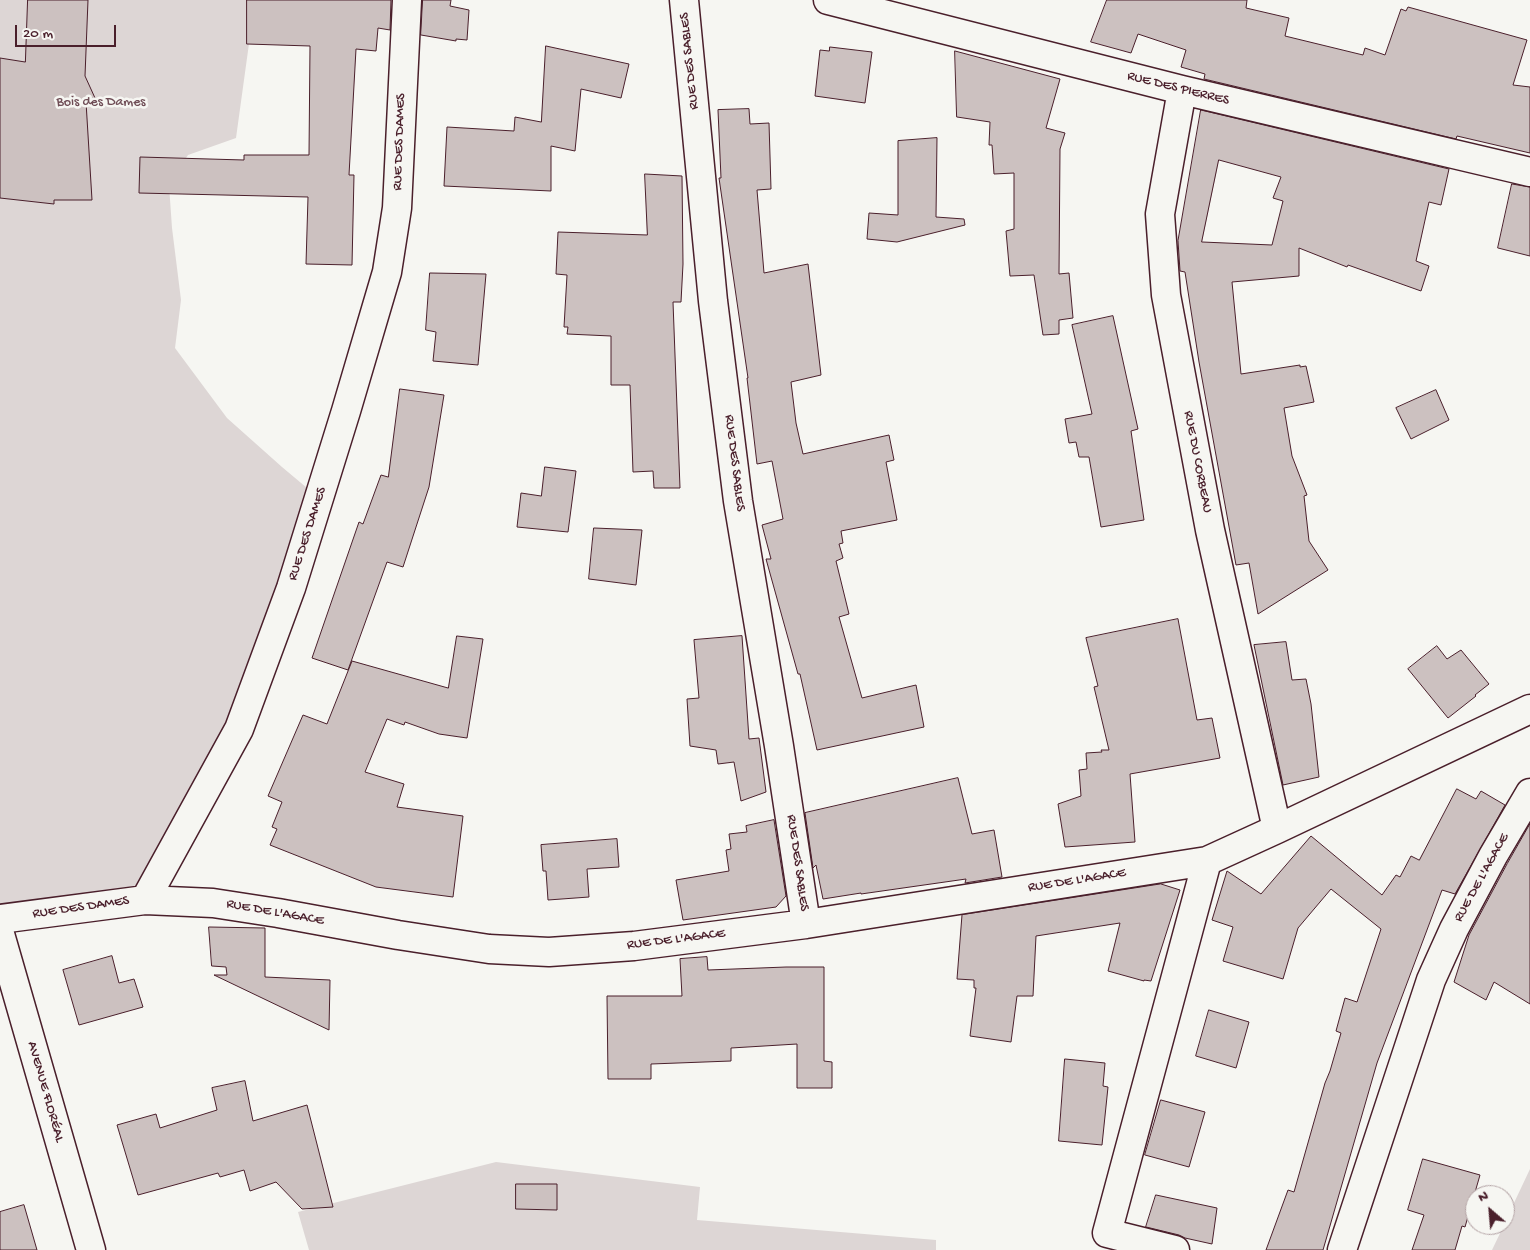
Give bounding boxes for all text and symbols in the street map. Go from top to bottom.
street label: RUE DES SABLES [677,12,703,110]
scale bar [18,15,119,47]
text: 20 m [23,25,53,43]
street label: RUE DES PIERRES [1125,68,1231,110]
street label: RUE DES DAMES [390,93,410,191]
park label: Bois des Dames [56,95,146,111]
street label: RUE DU CORBEAU [1179,410,1215,514]
street label: RUE DES SABLES [720,414,748,512]
street label: RUE DES DAMES [285,485,331,583]
street label: RUE DES SABLES [782,814,812,912]
street label: RUE DE L'AGACE [1451,831,1513,925]
street label: RUE DE L'AGACE [1027,865,1127,897]
street label: RUE DES DAMES [32,893,130,923]
street label: RUE DE L'AGACE [225,896,325,930]
street label: RUE DE L'AGACE [626,926,726,954]
street label: AVENUE FLORÉAL [23,1040,67,1144]
north arrow [1465,1185,1515,1235]
text: N [1475,1187,1491,1207]

